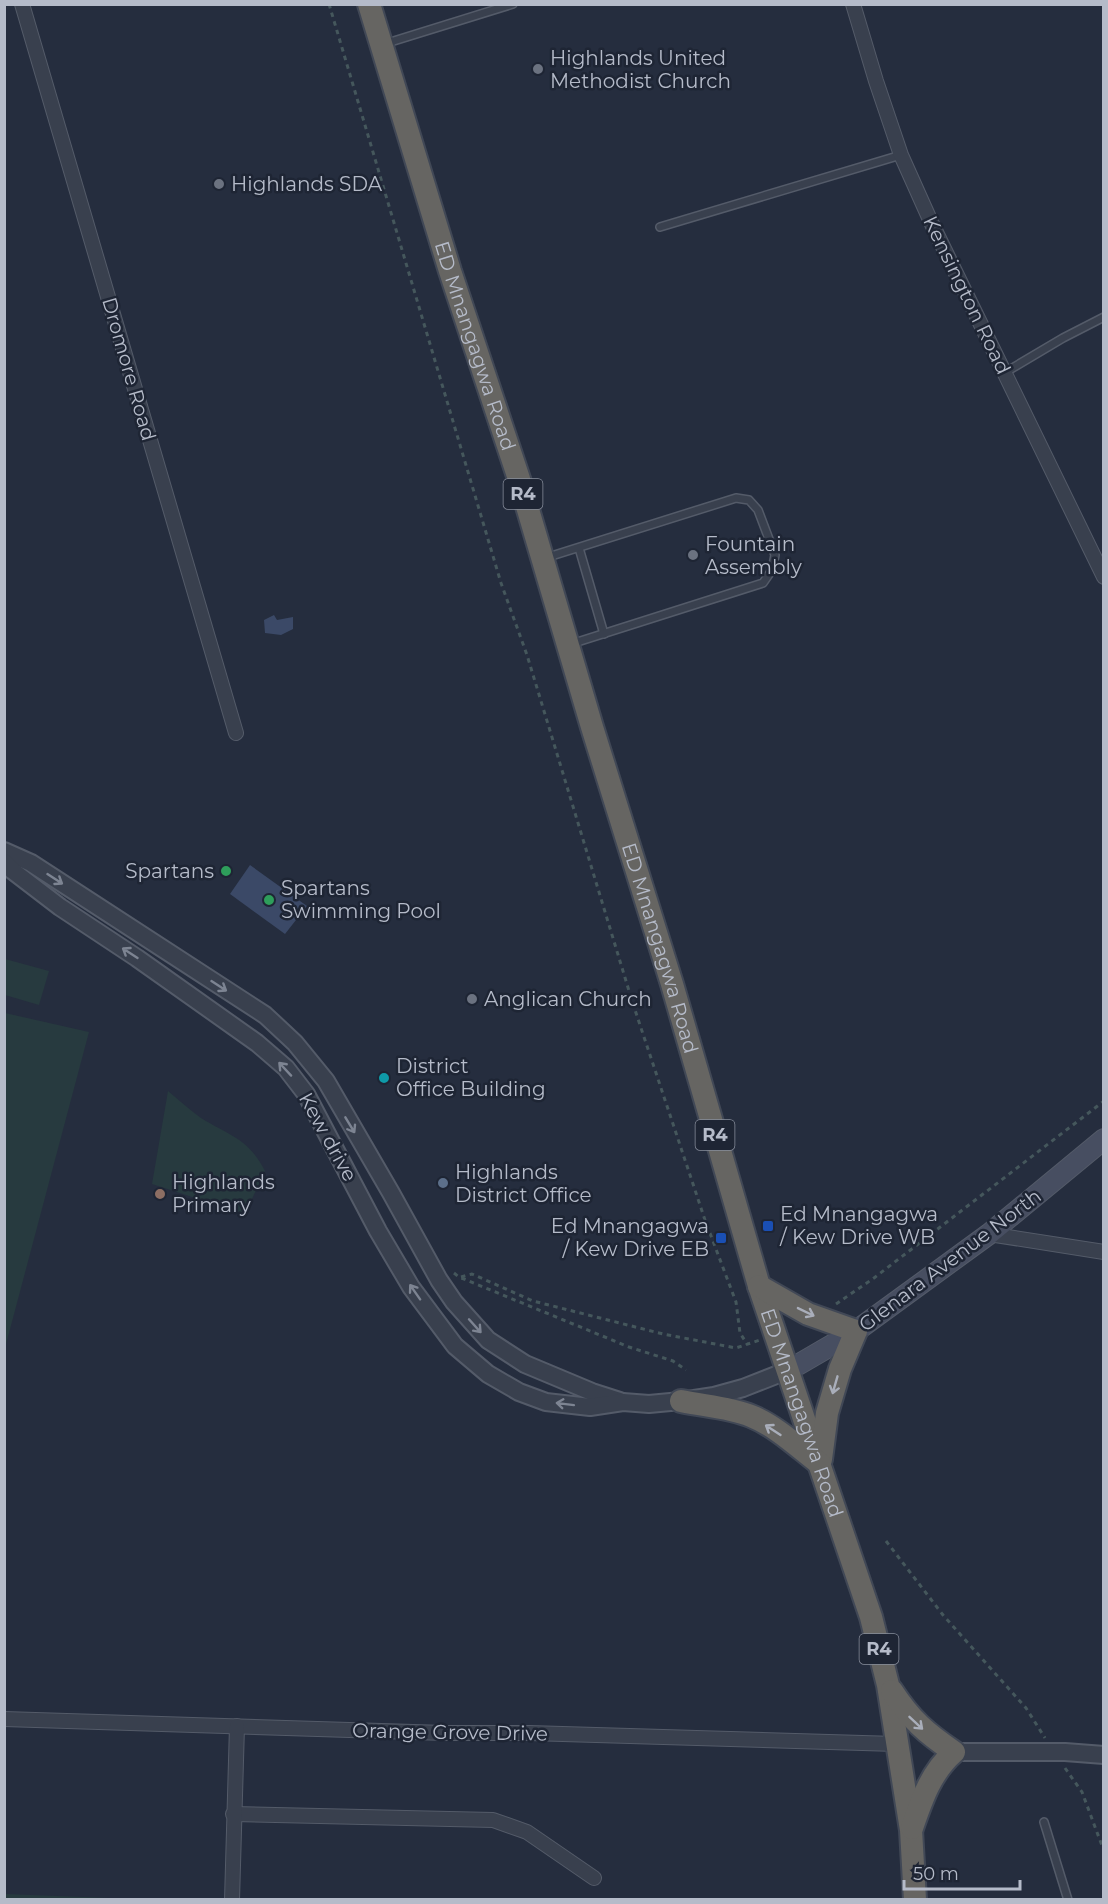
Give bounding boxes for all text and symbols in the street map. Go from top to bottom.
place label: Highlands United Methodist Church [550,46,731,93]
marker: Highlands United Methodist Church [531,62,545,76]
place label: Highlands SDA [231,172,383,196]
marker: Highlands SDA [212,177,226,191]
street label: Kensington Road [918,212,1016,378]
street label: ED Mnangagwa Road [430,238,521,454]
street label: Dromore Road [97,295,161,443]
road number: R4 [504,479,542,509]
place label: Fountain Assembly [705,532,802,579]
marker: Fountain Assembly [686,548,700,562]
street label: ED Mnangagwa Road [617,840,703,1056]
place label: Spartans [125,859,214,883]
marker: Spartans [219,864,233,878]
one-way arrow [46,874,63,886]
place label: Spartans Swimming Pool [281,876,441,923]
marker: Spartans Swimming Pool [262,893,276,907]
one-way arrow [121,946,138,959]
one-way arrow [210,980,227,992]
place label: Anglican Church [484,987,652,1011]
marker: Anglican Church [465,992,479,1006]
place label: District Office Building [396,1054,546,1101]
one-way arrow [278,1062,292,1077]
marker: District Office Building [377,1071,391,1085]
street label: Kew drive [294,1088,362,1186]
one-way arrow [345,1116,357,1133]
road number: R4 [696,1120,734,1150]
place label: Highlands District Office [455,1160,592,1207]
place label: Highlands Primary [172,1170,275,1217]
marker: Highlands District Office [436,1176,450,1190]
street label: Glenara Avenue North [854,1184,1046,1336]
marker: Highlands Primary [153,1187,167,1201]
place label: Ed Mnangagwa / Kew Drive WB [779,1202,938,1249]
place label: Ed Mnangagwa / Kew Drive EB [551,1214,709,1261]
marker: Ed Mnangagwa / Kew Drive WB [761,1219,775,1233]
marker: Ed Mnangagwa / Kew Drive EB [714,1231,728,1245]
one-way arrow [409,1284,421,1300]
street label: ED Mnangagwa Road [755,1305,848,1520]
one-way arrow [797,1307,815,1319]
one-way arrow [468,1318,482,1333]
one-way arrow [829,1375,840,1394]
one-way arrow [556,1398,576,1409]
one-way arrow [765,1423,782,1435]
road number: R4 [860,1634,898,1664]
one-way arrow [908,1716,923,1730]
street label: Orange Grove Drive [352,1718,548,1746]
scale bar [904,1853,1020,1891]
text: 50 m [913,1863,959,1885]

